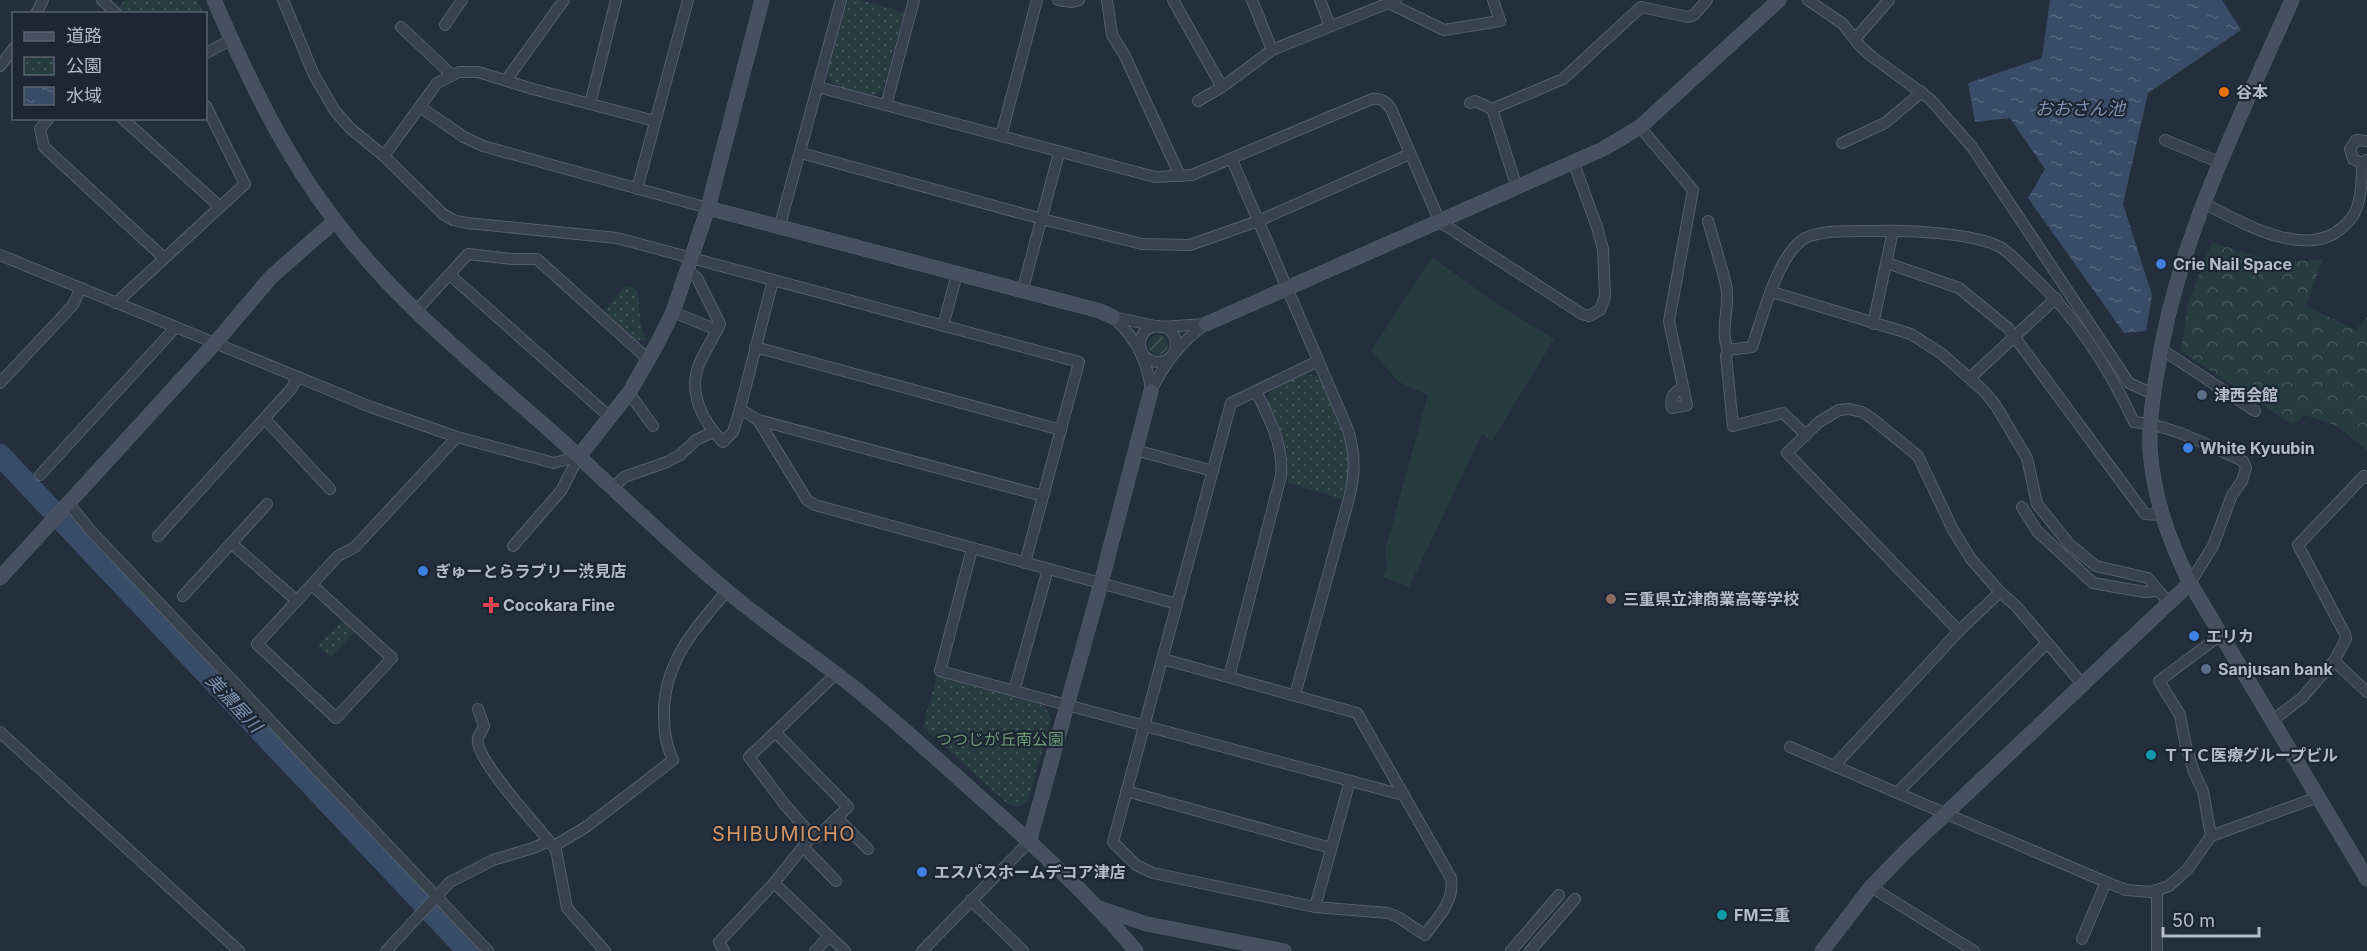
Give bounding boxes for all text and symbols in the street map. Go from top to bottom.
legend [12,12,207,120]
text: 道路 [66,25,102,46]
text: 公園 [66,55,102,76]
place label: 谷本 [2236,82,2268,102]
text: 水域 [66,85,102,106]
marker: 谷本 [2217,85,2231,99]
water label: おおさん池 [2035,98,2127,119]
place label: Crie Nail Space [2173,254,2292,274]
marker: Crie Nail Space [2154,257,2168,271]
place label: 津西会館 [2214,385,2278,405]
marker: 津西会館 [2195,388,2209,402]
place label: White Kyuubin [2200,438,2315,458]
marker: White Kyuubin [2181,441,2195,455]
place label: ぎゅーとらラブリー渋見店 [435,561,627,581]
marker: ぎゅーとらラブリー渋見店 [416,564,430,578]
place label: 三重県立津商業高等学校 [1623,589,1799,609]
marker: 三重県立津商業高等学校 [1604,592,1618,606]
place label: Cocokara Fine [503,595,615,615]
marker: Cocokara Fine [484,598,498,612]
place label: エリカ [2206,626,2254,646]
marker: エリカ [2187,629,2201,643]
place label: Sanjusan bank [2218,659,2334,679]
marker: Sanjusan bank [2199,662,2213,676]
water label: 美濃屋川 [202,670,268,738]
park label: つつじが丘南公園 [936,729,1064,749]
place label: ＴＴＣ医療グループビル [2163,745,2338,765]
marker: ＴＴＣ医療グループビル [2144,748,2158,762]
district label: SHIBUMICHO [712,822,856,846]
place label: エスパスホームデコア津店 [934,862,1126,882]
marker: エスパスホームデコア津店 [915,865,929,879]
scale bar [2163,900,2259,938]
place label: FM三重 [1734,905,1790,925]
marker: FM三重 [1715,908,1729,922]
text: 50 m [2172,910,2215,931]

